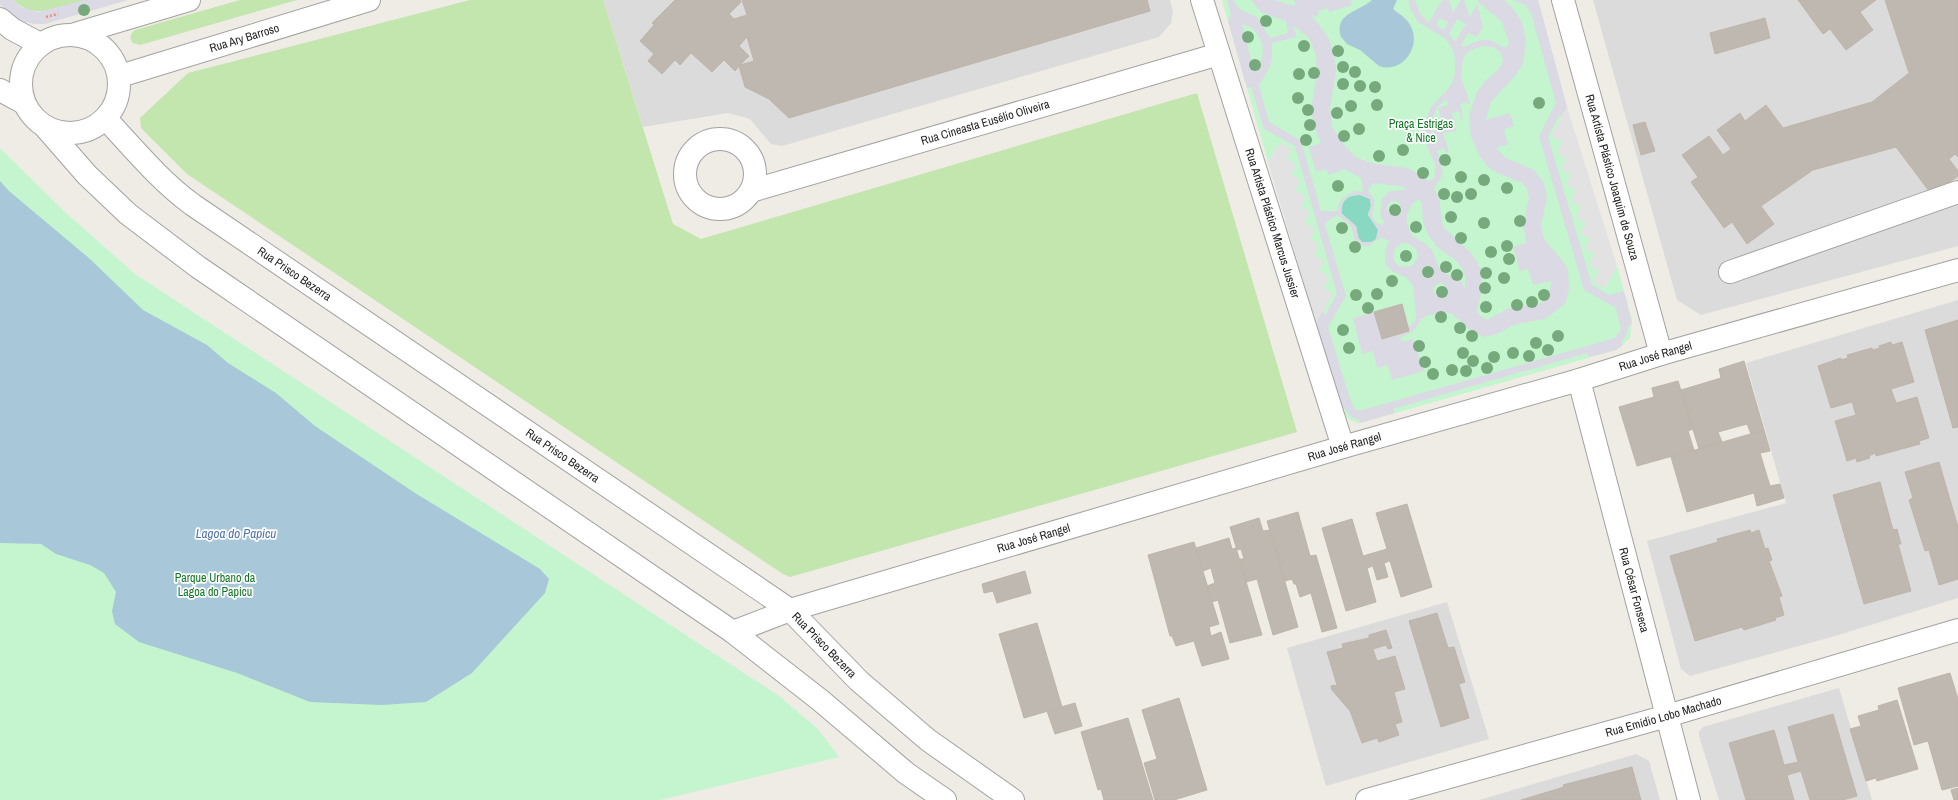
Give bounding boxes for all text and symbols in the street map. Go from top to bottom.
street label: Rua Ary Barroso [207,20,281,56]
street label: Rua Artista Plástico Joaquim de Souza [1581,93,1643,263]
street label: Rua Cineasta Eusélio Oliveira [919,96,1052,149]
park label: Praça Estrigas & Nice [1389,116,1453,146]
street label: Rua Artista Plástico Marcus Jussier [1241,146,1304,301]
street label: Rua Prisco Bezerra [254,243,335,305]
street label: Rua José Rangel [1617,338,1694,375]
street label: Rua Prisco Bezerra [522,425,603,487]
street label: Rua José Rangel [1306,429,1383,465]
street label: Rua José Rangel [995,520,1072,557]
water label: Lagoa do Papicu [196,525,276,542]
street label: Rua César Fonseca [1615,546,1653,635]
park label: Parque Urbano da Lagoa do Papicu [175,570,256,600]
street label: Rua Prisco Bezerra [788,609,860,682]
street label: Rua Emídio Lobo Machado [1604,692,1723,741]

